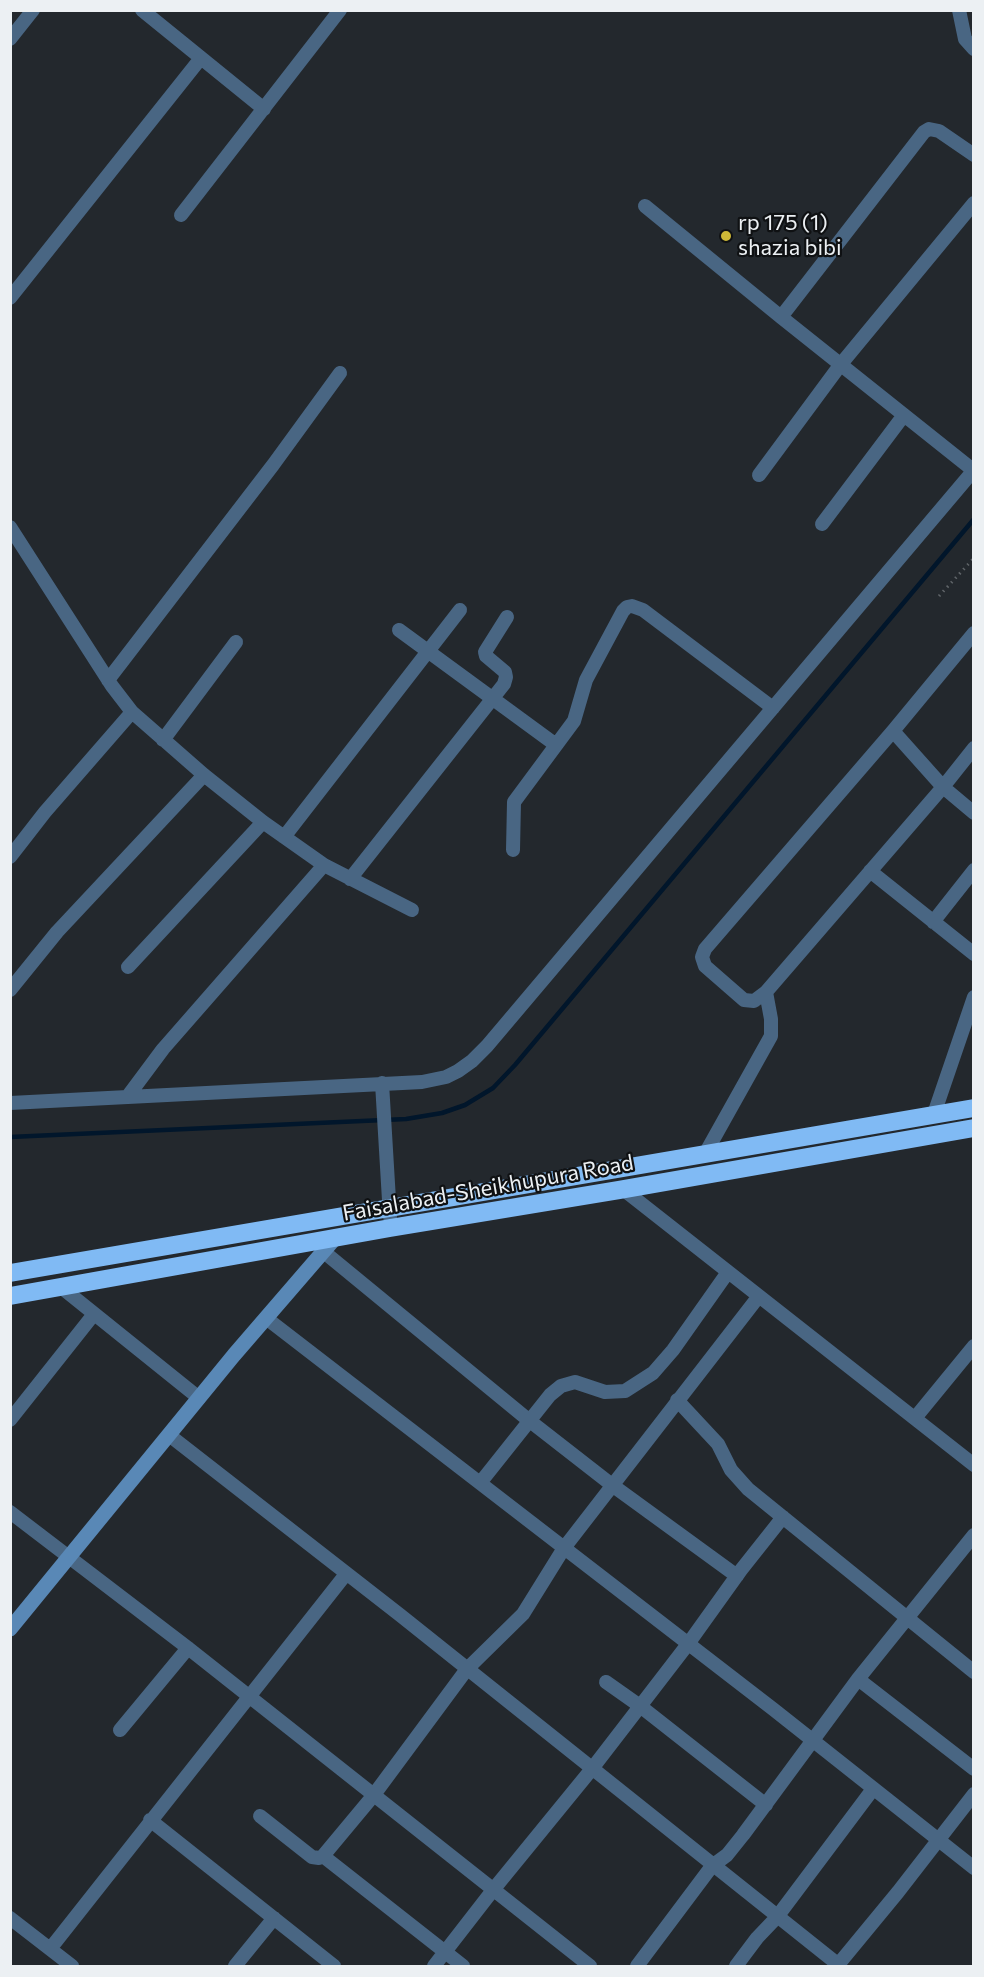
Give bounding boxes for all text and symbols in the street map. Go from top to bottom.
place label: rp 175 (1) shazia bibi [738,210,842,262]
marker: rp 175 (1) shazia bibi [719,229,733,243]
street label: Faisalabad-Sheikhupura Road [340,1149,636,1227]

